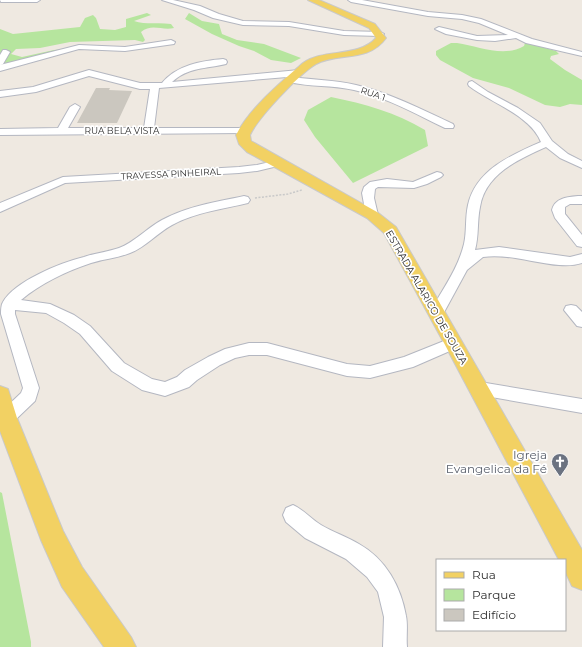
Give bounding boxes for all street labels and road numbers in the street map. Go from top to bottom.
street label: RUA 1 [359,84,387,103]
street label: RUA BELA VISTA [85,125,160,136]
street label: TRAVESSA PINHEIRAL [120,165,222,182]
street label: ESTRADA ALARICO DE SOUZA [383,228,471,367]

